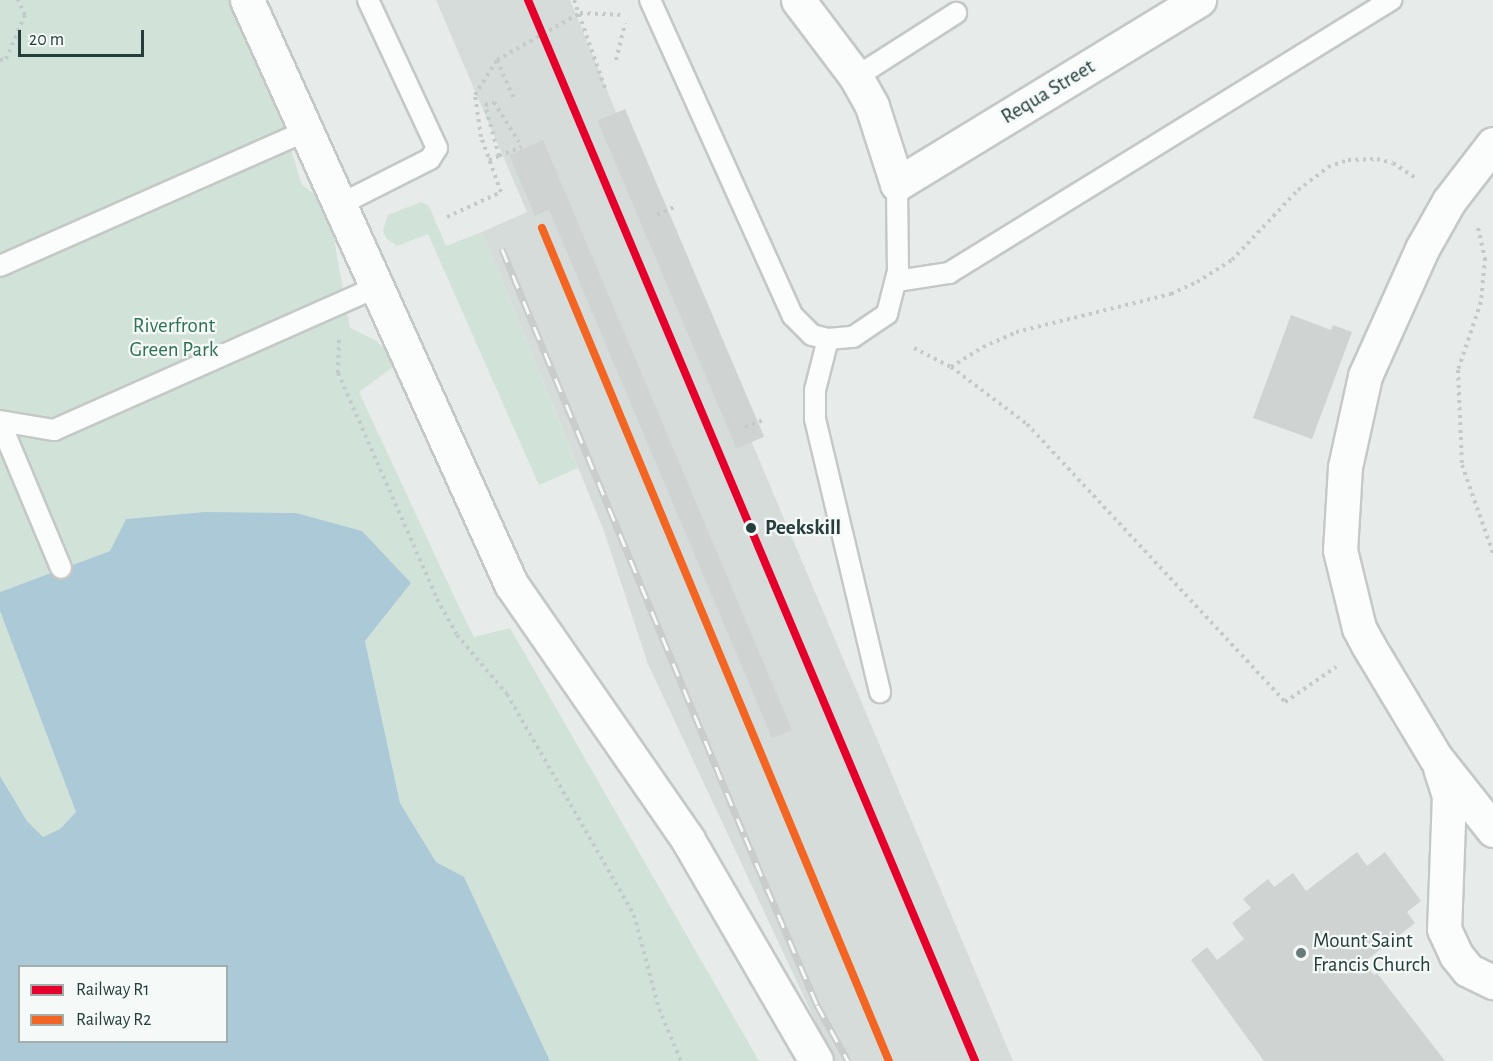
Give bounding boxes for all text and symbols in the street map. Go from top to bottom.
scale bar [21,18,147,56]
text: 20 m [29,31,64,49]
street label: Requa Street [997,54,1099,130]
park label: Riverfront Green Park [130,313,218,363]
place label: Peekskill [765,515,841,541]
marker: Peekskill [742,519,760,537]
place label: Mount Saint Francis Church [1313,928,1431,978]
marker: Mount Saint Francis Church [1294,946,1308,960]
legend [18,965,228,1043]
text: Railway R1 [76,981,150,999]
text: Railway R2 [76,1011,152,1029]

